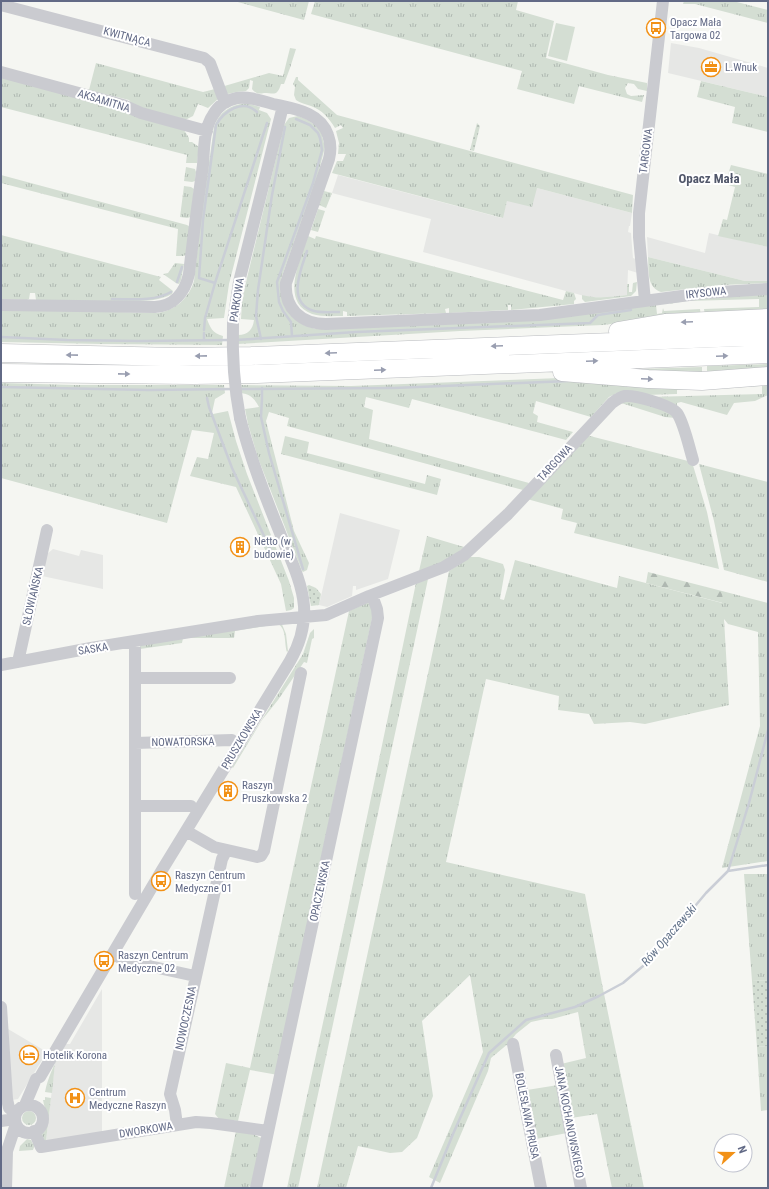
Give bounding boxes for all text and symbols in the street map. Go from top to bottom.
place label: Opacz Mała Targowa 02 [670,16,721,42]
bus stop icon: Opacz Mała Targowa 02 [645,17,667,39]
street label: KWITNĄCA [102,24,153,50]
office icon: L.Wnuk [700,56,722,78]
place label: L.Wnuk [725,61,757,74]
street label: AKSAMITNA [76,87,132,115]
street label: TARGOWA [637,127,655,174]
district label: Opacz Mała [678,171,740,186]
street label: PARKOWA [227,276,247,323]
street label: IRYSOWA [685,284,728,302]
one-way arrow [681,318,693,325]
one-way arrow [491,342,504,349]
one-way arrow [324,350,337,356]
one-way arrow [66,351,78,358]
one-way arrow [195,353,207,360]
one-way arrow [716,353,729,359]
one-way arrow [586,358,599,364]
one-way arrow [374,366,386,373]
one-way arrow [118,371,131,377]
one-way arrow [641,376,653,383]
street label: TARGOWA [535,442,576,484]
place label: Netto (w budowie) [254,535,294,561]
building icon: Netto (w budowie) [229,536,251,558]
street label: SŁOWIAŃSKA [20,565,46,627]
street label: SASKA [77,640,110,658]
street label: PRUSZKOWSKA [219,706,266,772]
street label: NOWATORSKA [151,735,215,749]
place label: Raszyn Pruszkowska 2 [242,779,307,805]
building icon: Raszyn Pruszkowska 2 [217,780,239,802]
street label: OPACZEWSKA [307,859,333,923]
place label: Raszyn Centrum Medyczne 01 [175,869,245,895]
bus stop icon: Raszyn Centrum Medyczne 01 [150,870,172,892]
water label: Rów Opaczewski [638,901,700,969]
place label: Raszyn Centrum Medyczne 02 [118,949,188,975]
bus stop icon: Raszyn Centrum Medyczne 02 [93,950,115,972]
street label: NOWOCZESNA [173,984,199,1051]
hotel icon: Hotelik Korona [18,1044,40,1066]
place label: Hotelik Korona [43,1049,107,1062]
street label: JANA KOCHANOWSKIEGO [552,1065,586,1179]
street label: BOLESŁAWA PRUSA [512,1072,542,1161]
place label: Centrum Medyczne Raszyn [89,1086,166,1112]
hospital icon: Centrum Medyczne Raszyn [64,1087,86,1109]
street label: DWORKOWA [118,1119,174,1141]
north arrow [713,1133,753,1173]
text: N [735,1144,749,1155]

